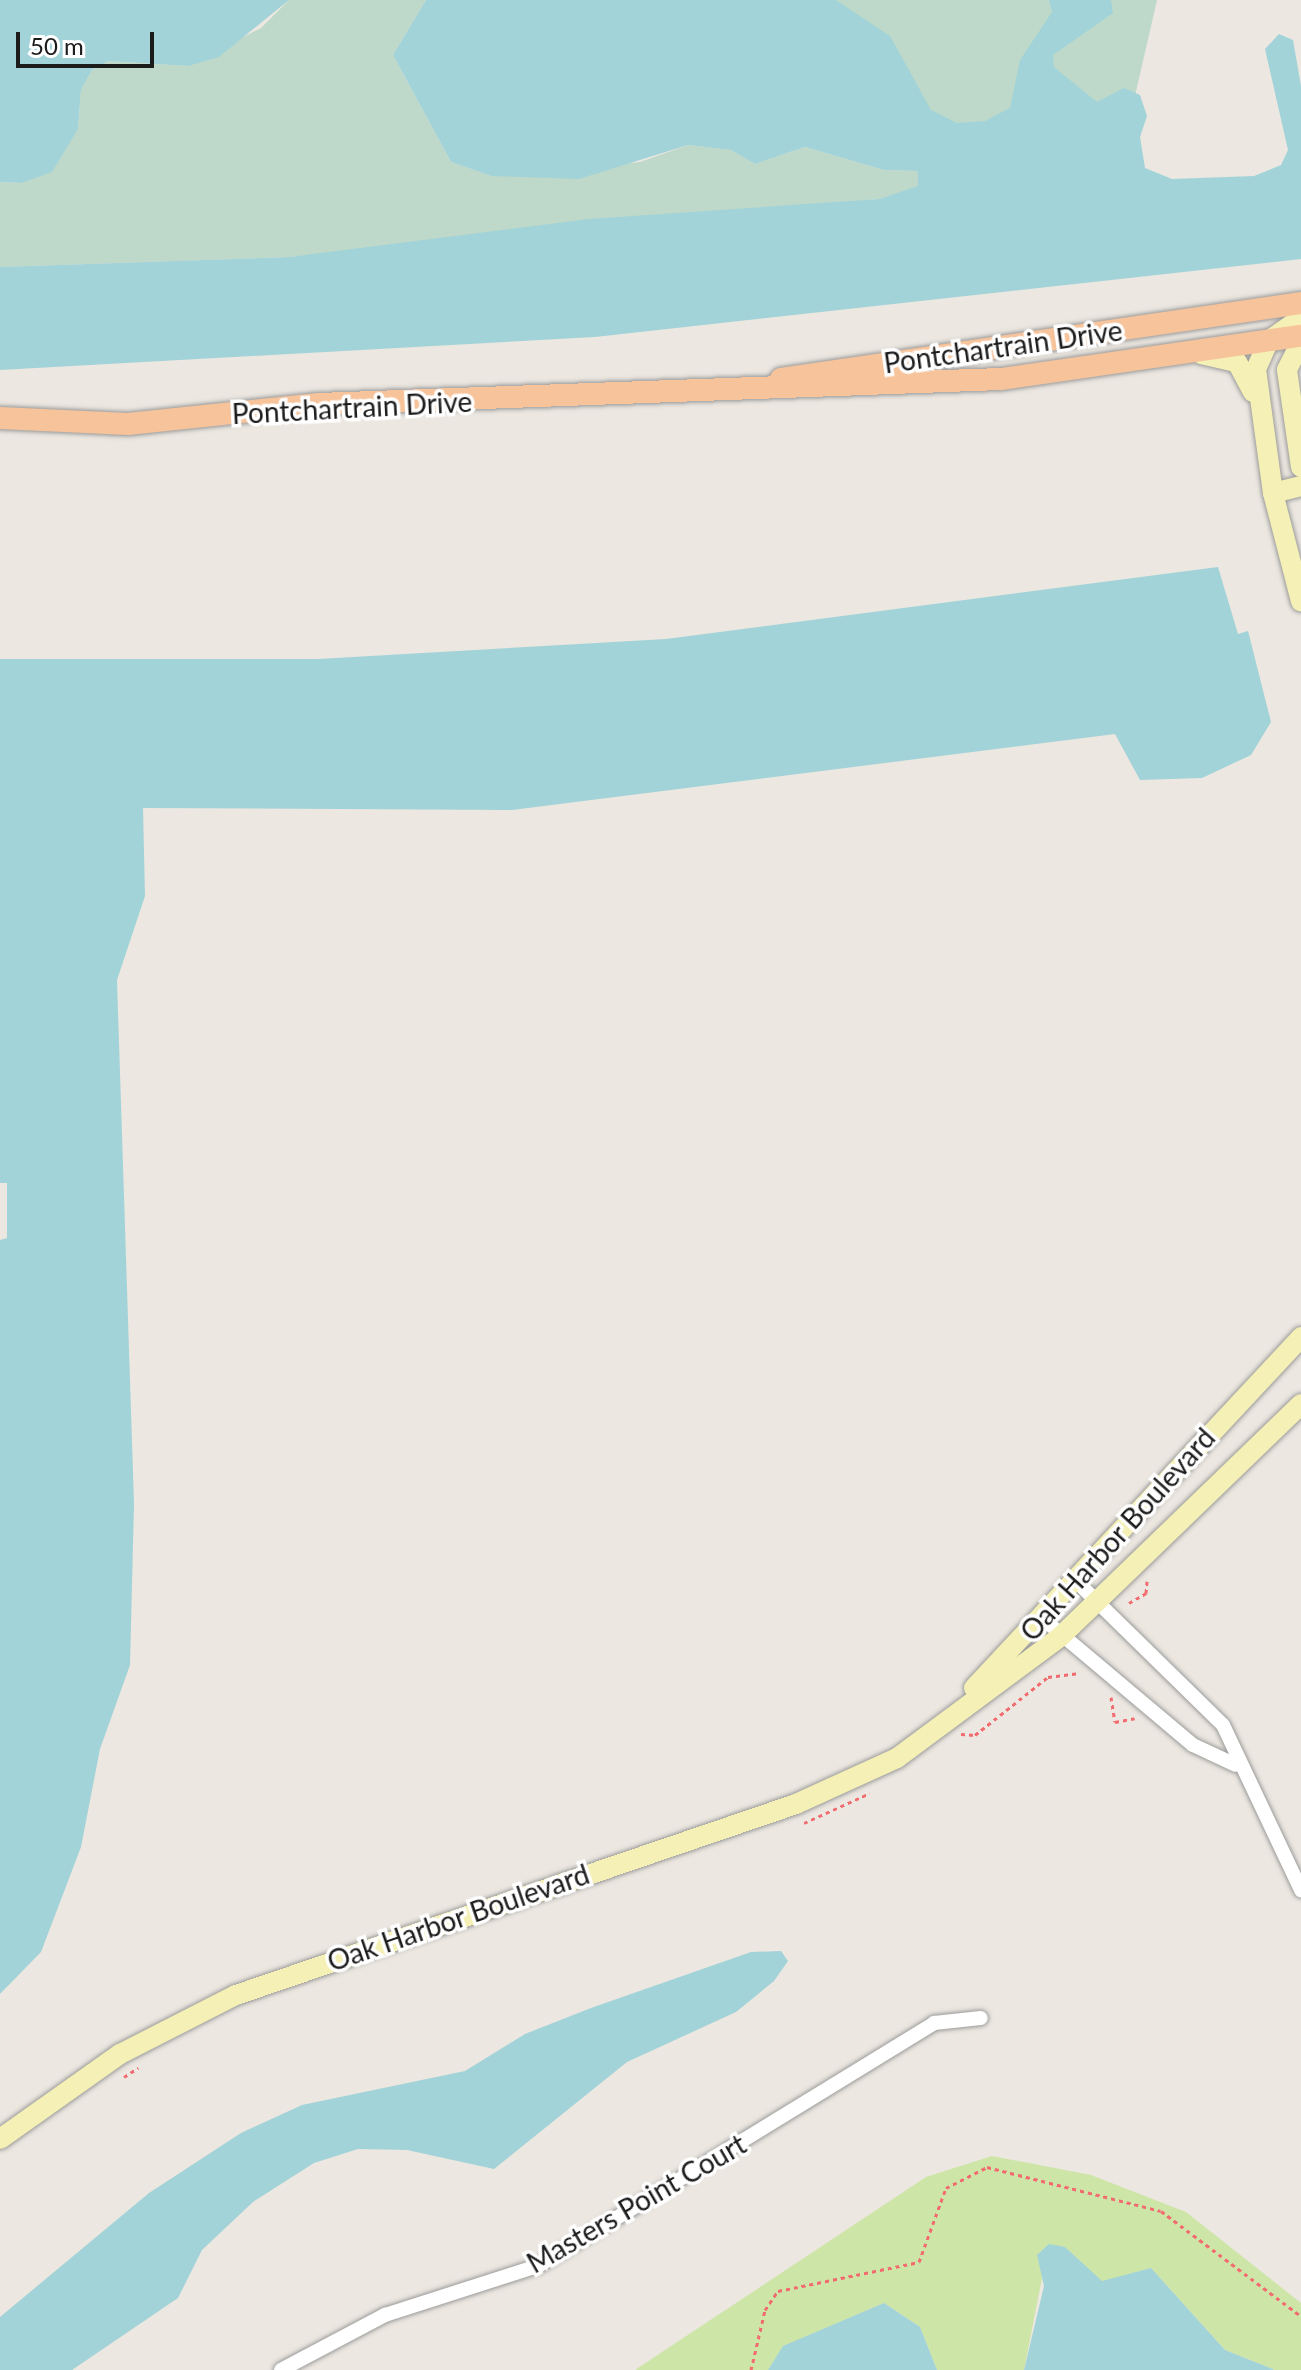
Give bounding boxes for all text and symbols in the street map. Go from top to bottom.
scale bar [20,16,158,66]
text: 50 m [30,31,84,60]
street label: Pontchartrain Drive [882,313,1124,379]
street label: Pontchartrain Drive [231,384,473,430]
street label: Oak Harbor Boulevard [1012,1421,1222,1647]
street label: Oak Harbor Boulevard [322,1856,594,1978]
street label: Masters Point Court [521,2127,751,2279]

